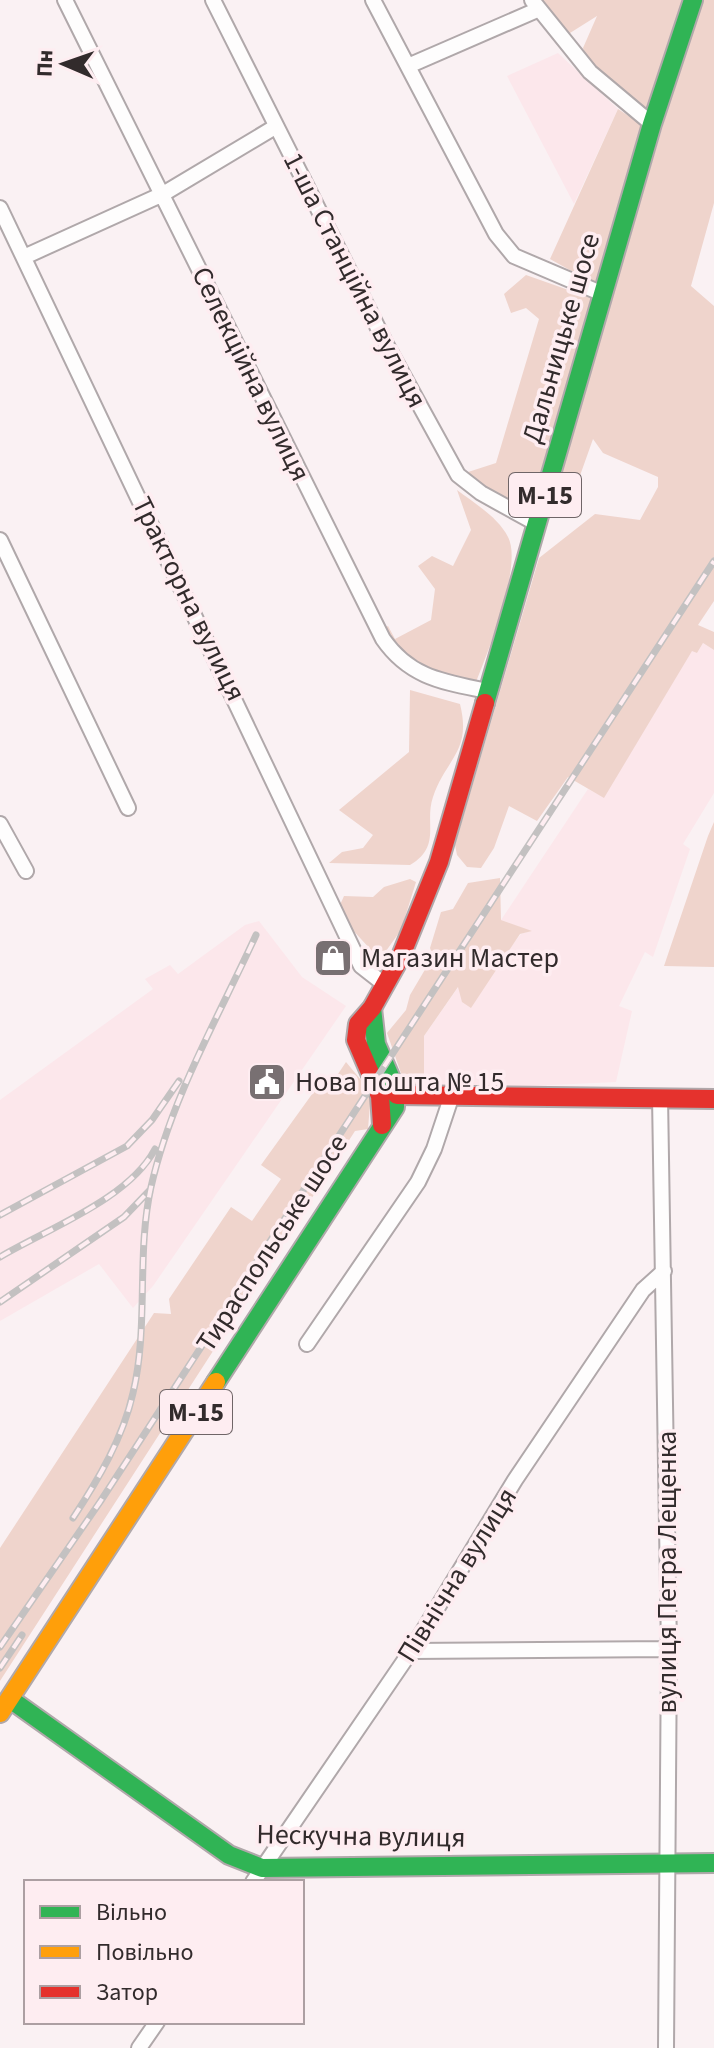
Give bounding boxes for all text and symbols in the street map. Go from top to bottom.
north arrow [24,24,104,104]
text: Пн [29,49,61,78]
street label: 1-ша Станційна вулиця [273,145,437,415]
street label: Дальницьке шосе [512,228,610,448]
street label: Селекційна вулиця [182,260,320,488]
road number: М-15 [509,473,581,517]
street label: Тракторна вулиця [122,490,256,708]
shop icon: Магазин Мастер [312,937,354,979]
place label: Магазин Мастер [361,938,559,978]
public building icon: Нова пошта № 15 [246,1061,288,1103]
place label: Нова пошта № 15 [295,1062,504,1102]
street label: Тираспольське шосе [186,1126,358,1360]
road number: М-15 [160,1390,232,1434]
street label: вулиця Петра Лещенка [647,1431,687,1713]
street label: Північна вулиця [387,1480,527,1670]
street label: Нескучна вулиця [256,1814,466,1858]
legend [24,1880,304,2024]
text: Вільно [96,1895,167,1930]
text: Повільно [96,1935,194,1970]
text: Затор [96,1975,158,2010]

